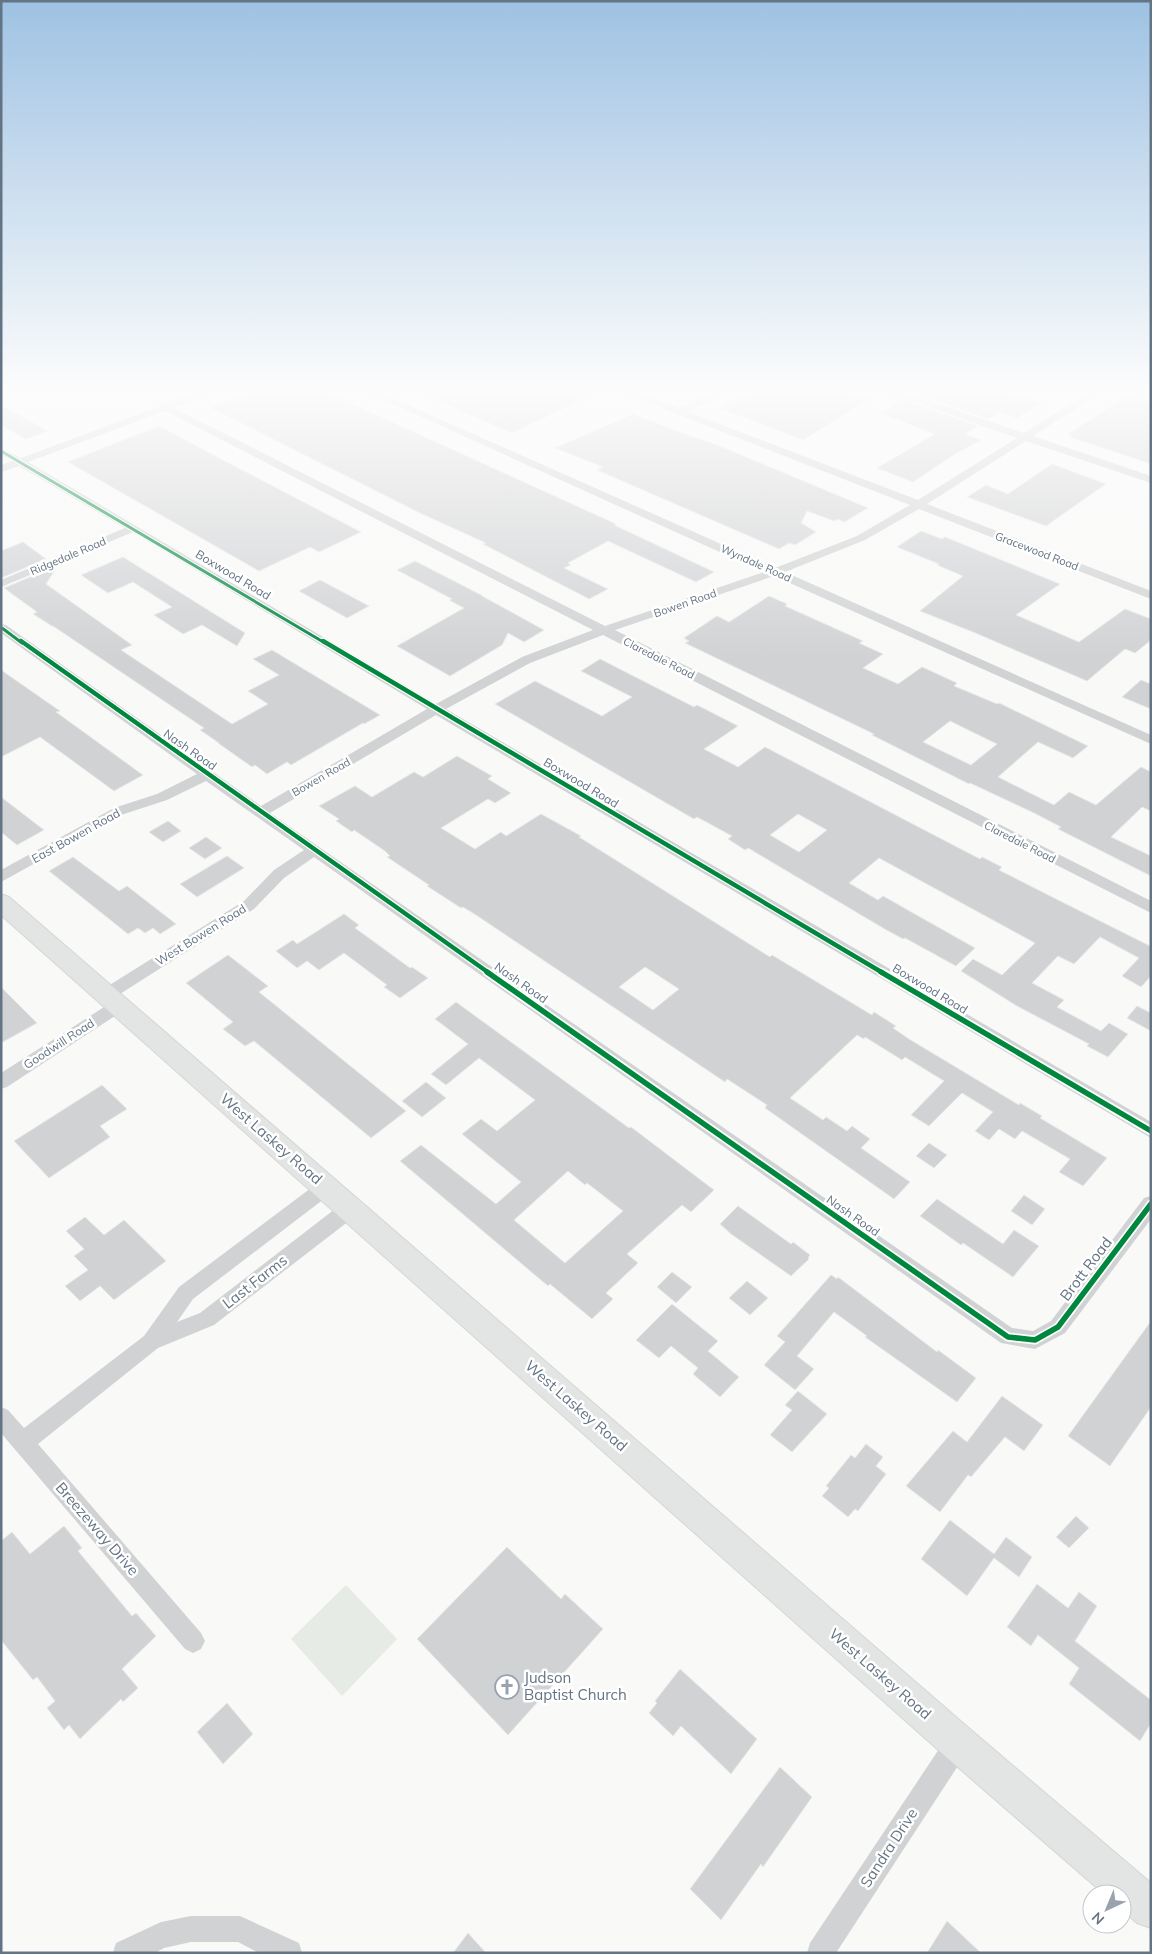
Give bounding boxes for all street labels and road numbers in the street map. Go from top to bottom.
street label: Gracewood Road [993,529,1081,573]
street label: Ridgedale Road [28,534,108,578]
street label: Wyndale Road [719,541,793,585]
street label: Boxwood Road [193,546,274,603]
street label: Bowen Road [652,586,718,620]
street label: Claredale Road [621,634,697,682]
street label: Nash Road [161,726,220,773]
street label: Boxwood Road [541,754,622,811]
street label: Bowen Road [289,755,353,799]
street label: East Bowen Road [29,805,123,866]
street label: Claredale Road [982,818,1058,866]
street label: West Bowen Road [153,901,249,968]
street label: Nash Road [492,959,551,1006]
street label: Boxwood Road [890,960,971,1017]
street label: Goodwill Road [21,1015,97,1072]
street label: West Laskey Road [216,1089,326,1188]
street label: Nash Road [824,1192,883,1239]
street label: Brott Road [1055,1233,1116,1304]
street label: Last Farms [219,1250,291,1313]
street label: West Laskey Road [521,1356,631,1455]
street label: Breezeway Drive [52,1478,143,1579]
street label: West Laskey Road [825,1624,935,1723]
street label: Sandra Drive [856,1805,921,1891]

